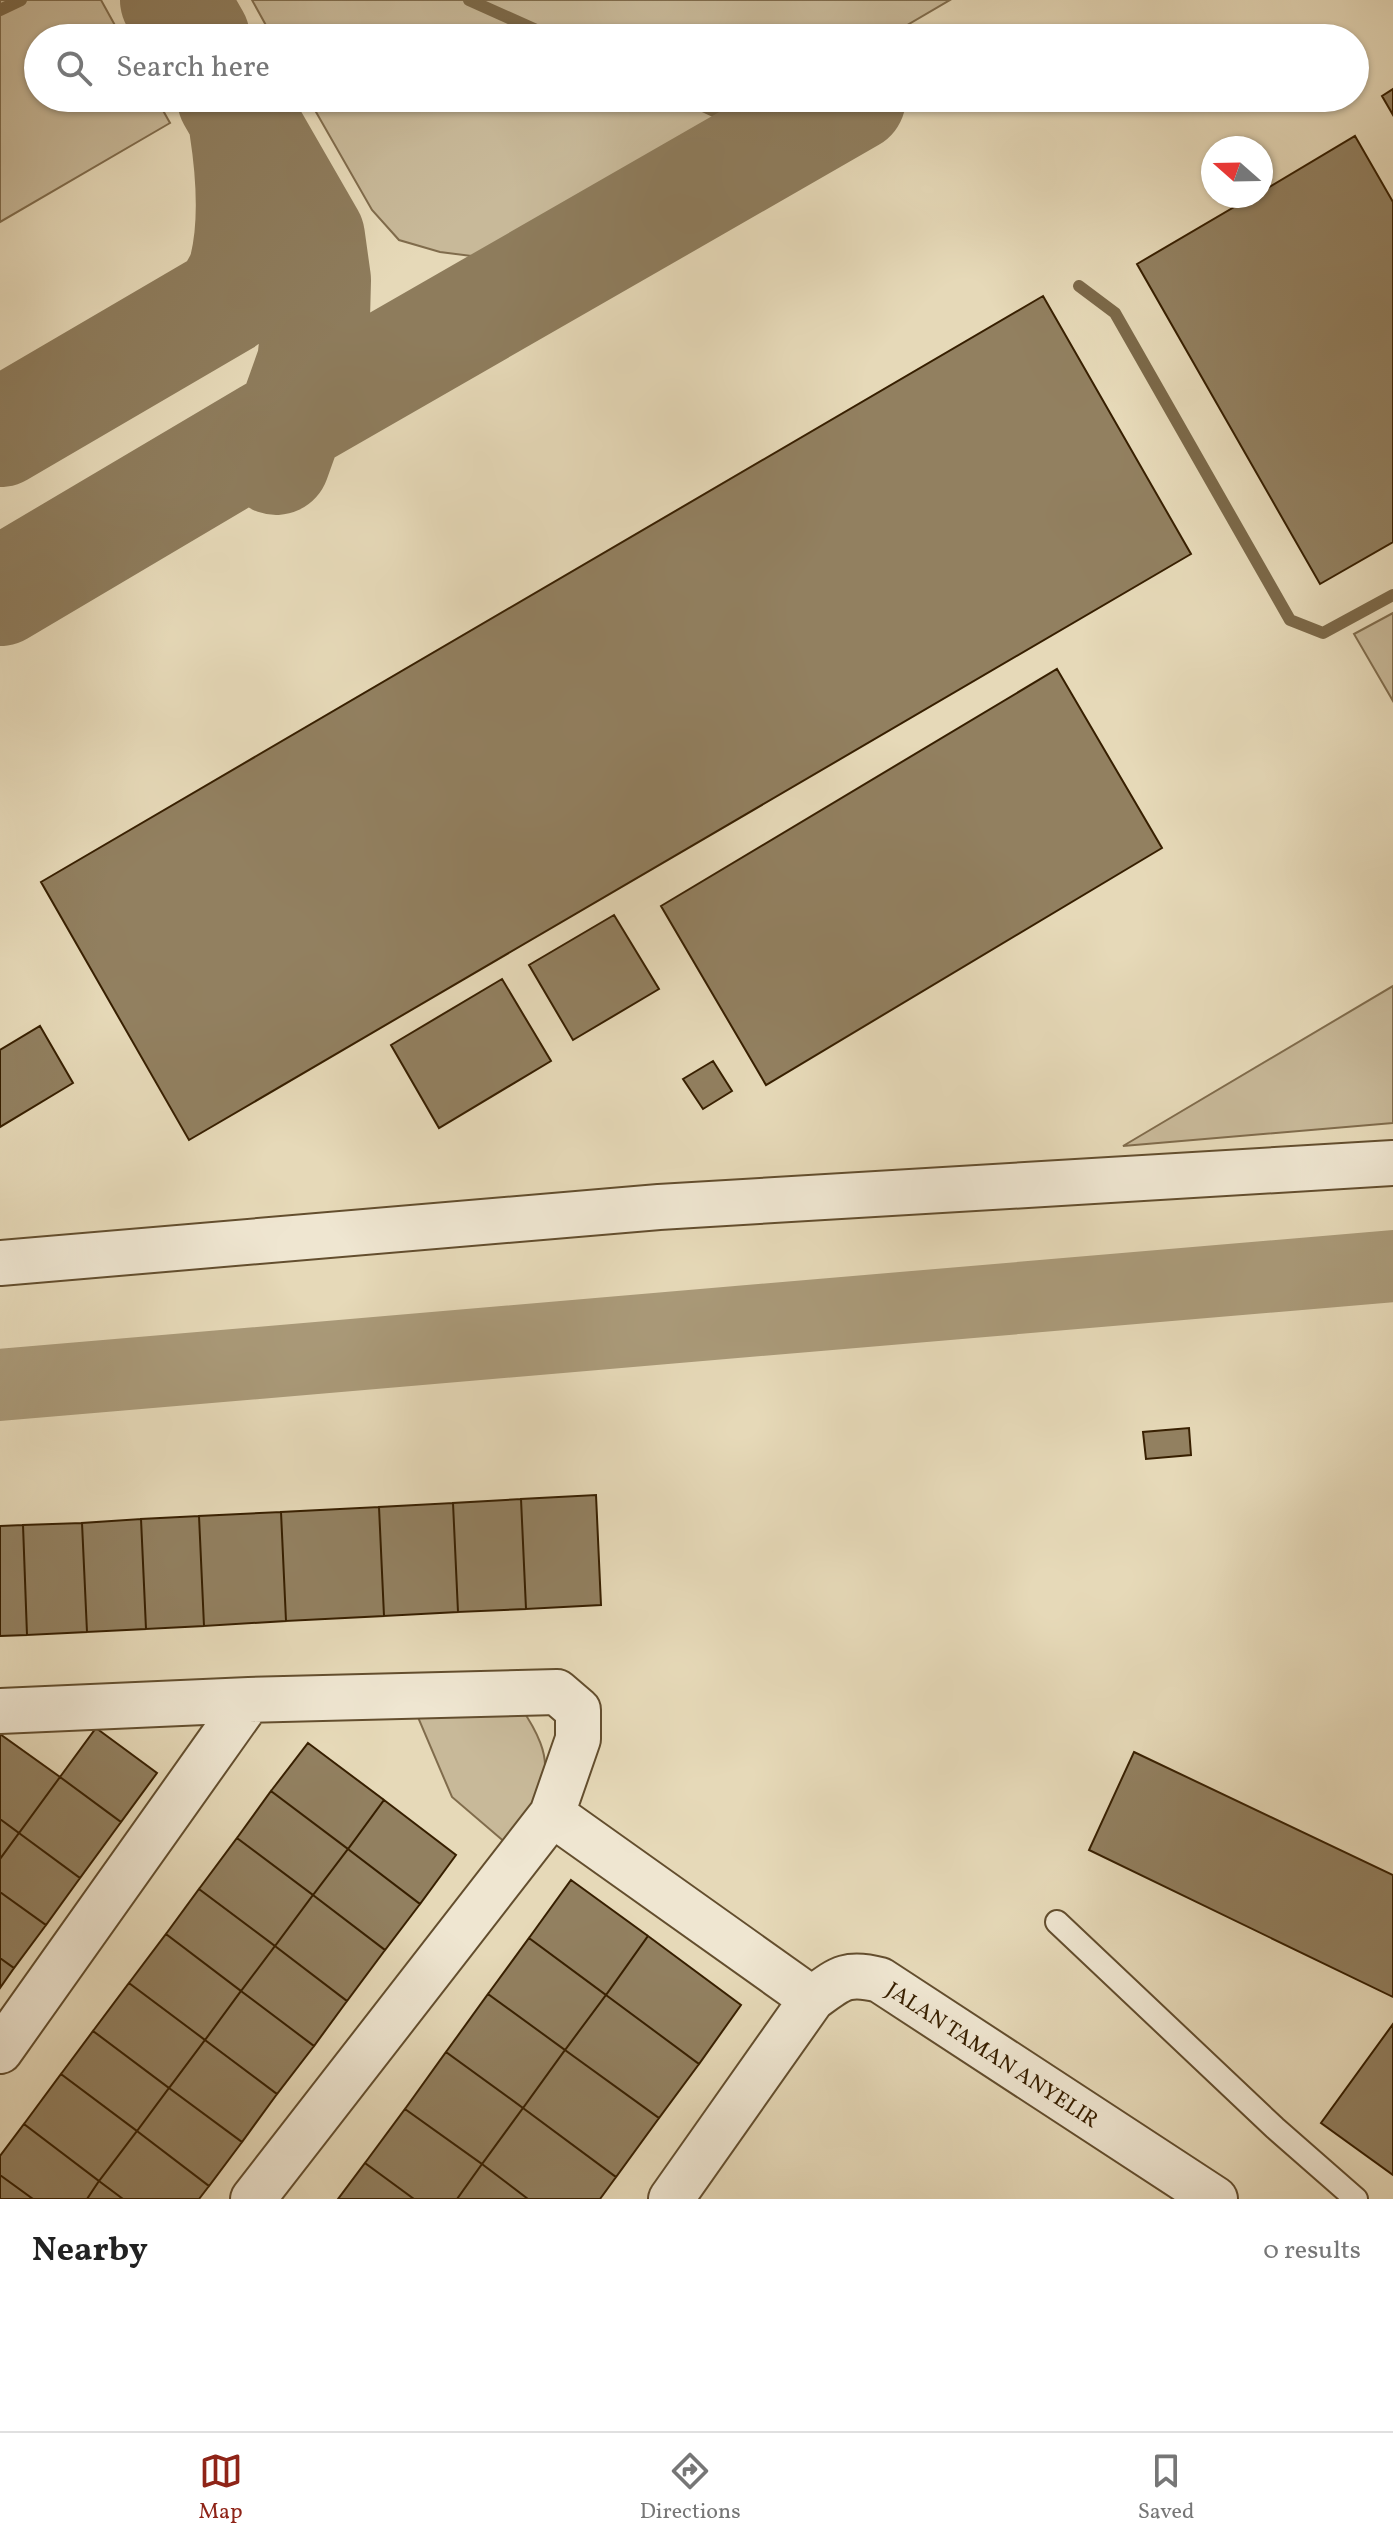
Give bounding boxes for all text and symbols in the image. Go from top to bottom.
search box [24,24,1369,112]
icon: search [52,46,96,90]
text: Search here [116,47,270,89]
north arrow [1201,136,1273,208]
street label: JALAN TAMAN ANYELIR [879,1976,1104,2137]
text: Nearby [32,2228,148,2275]
text: 0 results [1263,2233,1361,2269]
tab: Map [199,2449,243,2528]
tab: Directions [640,2449,741,2528]
tab: Saved [1138,2449,1194,2528]

